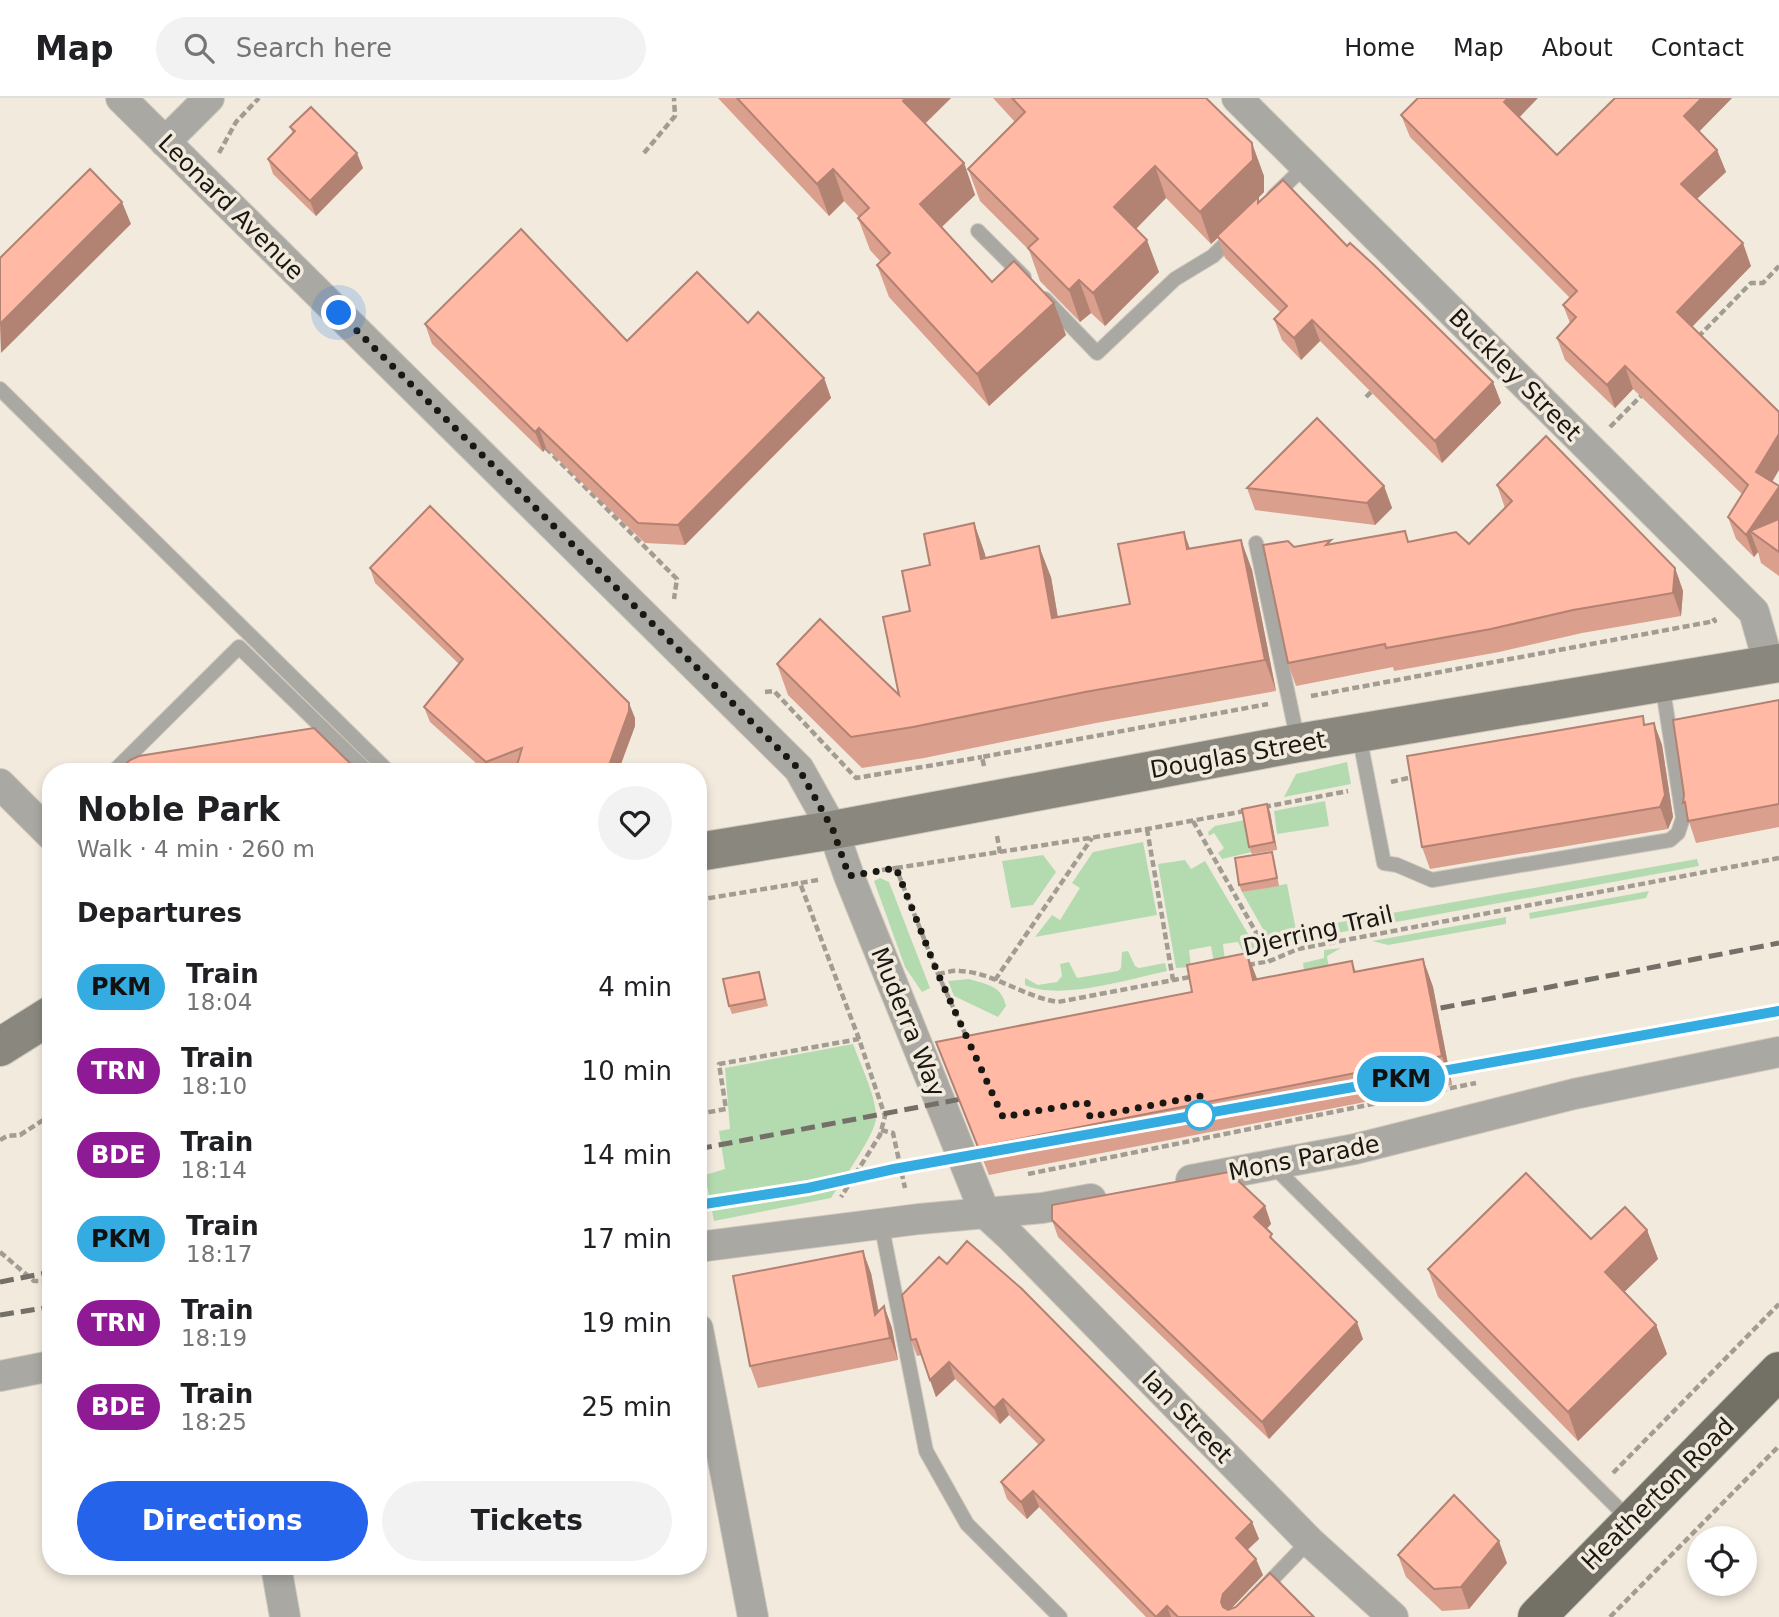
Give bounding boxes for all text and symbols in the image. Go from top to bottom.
search box [156,17,646,80]
text: Map [35,29,114,68]
icon: search [180,29,218,67]
text: Search here [236,33,392,63]
text: Home [1344,34,1415,62]
text: Map [1453,34,1504,62]
text: About [1542,34,1613,62]
text: Contact [1651,34,1744,62]
street label: Leonard Avenue [153,129,309,285]
your location [321,295,356,330]
street label: Buckley Street [1443,303,1587,447]
street label: Douglas Street [1148,726,1328,784]
button: heart [598,786,672,860]
text: Noble Park [77,790,280,829]
text: Walk · 4 min · 260 m [77,836,315,862]
text: Departures [77,898,242,928]
street label: Djerring Trail [1240,900,1396,962]
street label: Muderra Way [865,943,951,1101]
text: Train [186,959,259,989]
text: 4 min [598,972,672,1002]
text: PKM [91,973,151,1001]
text: 18:04 [186,989,252,1015]
text: Train [181,1043,254,1073]
text: 10 min [582,1056,672,1086]
line badge: PKM [1361,1056,1441,1102]
text: TRN [91,1057,146,1085]
text: PKM [1371,1065,1431,1093]
text: 18:10 [181,1073,247,1099]
unlabelled marker [1185,1100,1215,1130]
text: Train [181,1127,253,1157]
street label: Mons Parade [1226,1130,1382,1186]
text: 14 min [582,1140,672,1170]
text: BDE [91,1141,146,1169]
text: 18:14 [181,1157,247,1183]
text: Train [186,1211,259,1241]
text: 17 min [582,1224,672,1254]
text: PKM [91,1225,151,1253]
text: 18:17 [186,1241,252,1267]
text: Train [181,1295,254,1325]
text: 19 min [582,1308,672,1338]
text: TRN [91,1309,146,1337]
text: 18:19 [181,1325,247,1351]
street label: Ian Street [1136,1365,1238,1469]
text: Train [181,1379,253,1409]
text: 25 min [582,1392,672,1422]
text: BDE [91,1393,146,1421]
text: 18:25 [181,1409,247,1435]
street label: Heatherton Road [1576,1412,1740,1576]
button: Directions [77,1481,368,1561]
button: Tickets [382,1481,672,1561]
map controls [1687,1526,1757,1596]
button: locate [1687,1526,1757,1596]

